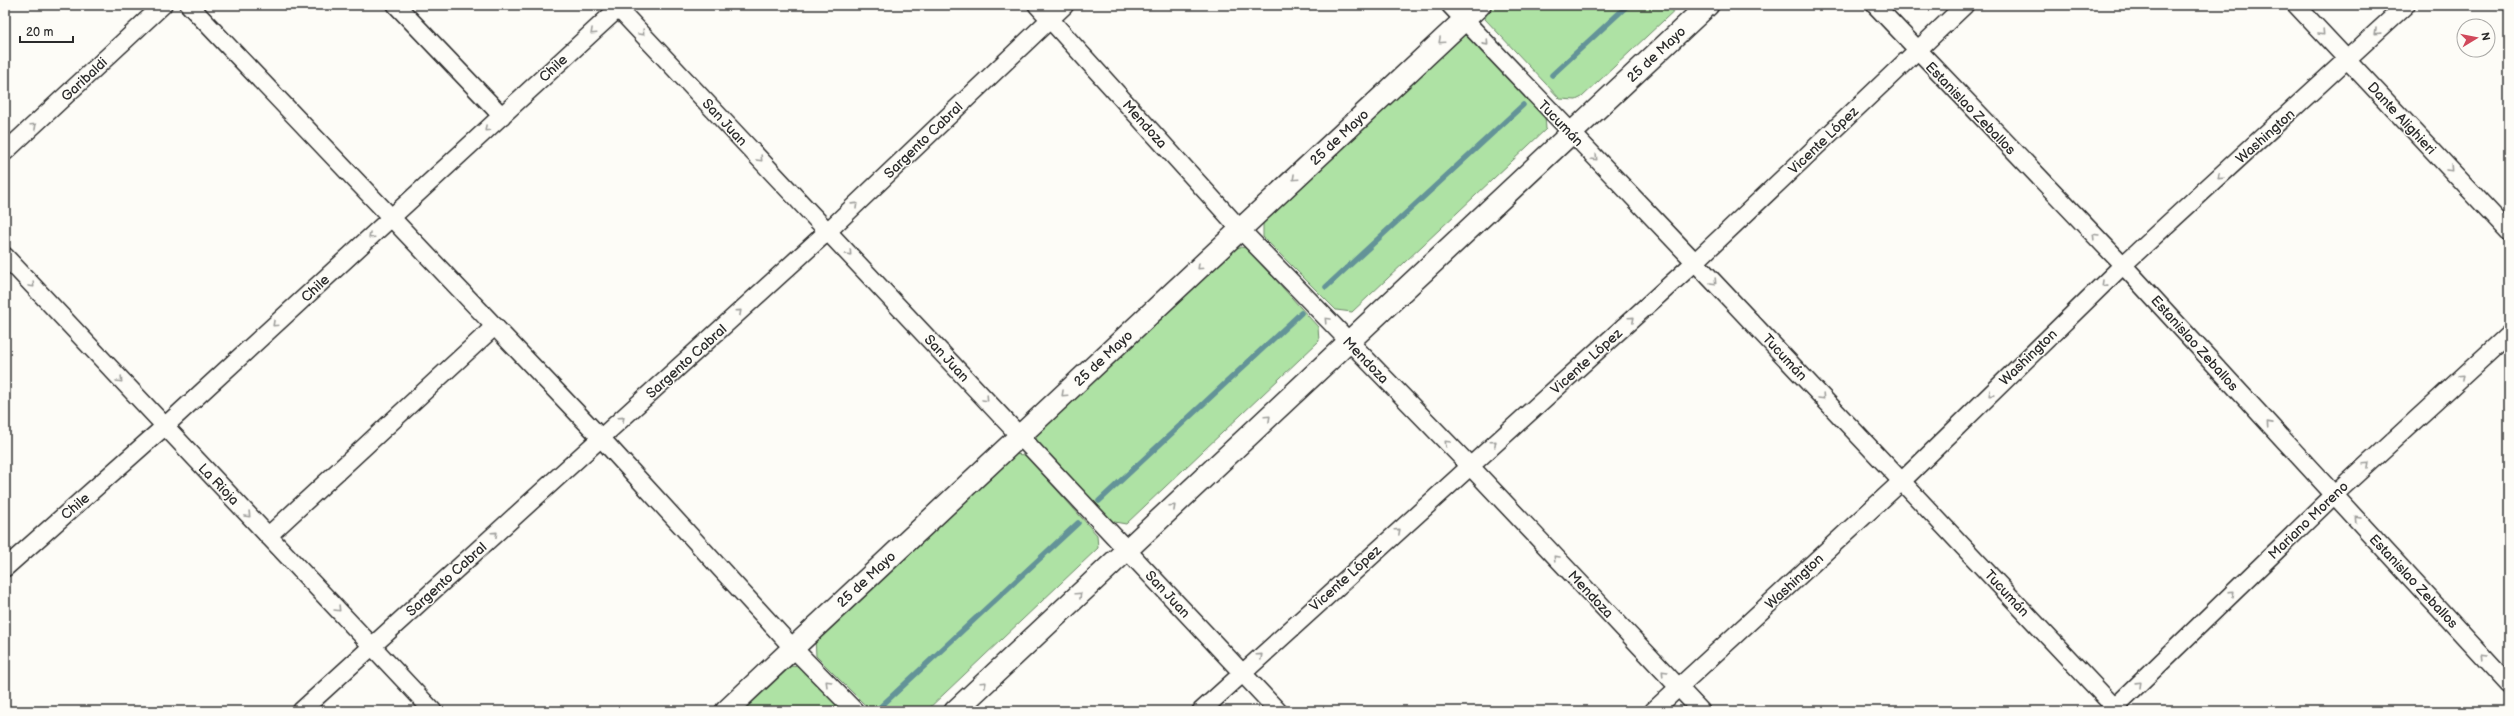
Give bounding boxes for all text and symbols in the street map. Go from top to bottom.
scale bar [20,18,73,44]
north arrow [2456,18,2496,58]
street label: 25 de Mayo [1623,23,1689,86]
text: 20 m [26,25,53,40]
one-way arrow [590,27,598,34]
one-way arrow [2374,27,2382,35]
one-way arrow [637,28,645,36]
one-way arrow [2318,28,2325,36]
text: N [2478,31,2492,42]
one-way arrow [1438,36,1446,44]
one-way arrow [1481,39,1488,46]
street label: Chile [536,51,571,86]
street label: Garibaldi [58,54,111,105]
street label: Estanislao Zeballos [1922,58,2019,158]
street label: Dante Alighieri [2364,79,2439,158]
street label: San Juan [699,95,751,150]
street label: Mendoza [1119,97,1171,152]
street label: Tucumán [1534,97,1587,150]
street label: Sargento Cabral [881,99,966,182]
street label: Vicente López [1785,103,1862,178]
street label: Washington [2232,105,2298,167]
street label: 25 de Mayo [1306,106,1372,169]
one-way arrow [29,123,36,130]
one-way arrow [484,124,492,132]
one-way arrow [1590,153,1597,161]
one-way arrow [755,154,762,162]
one-way arrow [2445,164,2453,172]
one-way arrow [2217,172,2225,179]
one-way arrow [1292,173,1300,181]
one-way arrow [850,202,858,210]
one-way arrow [368,231,376,239]
one-way arrow [2093,233,2100,240]
one-way arrow [844,248,851,256]
one-way arrow [1197,262,1205,270]
street label: Chile [298,271,333,306]
one-way arrow [1709,277,1717,285]
one-way arrow [2101,279,2109,287]
one-way arrow [27,280,34,288]
street label: Estanislao Zeballos [2147,292,2242,395]
one-way arrow [734,309,742,317]
one-way arrow [1627,316,1635,323]
one-way arrow [1324,317,1332,325]
one-way arrow [273,320,280,327]
street label: Sargento Cabral [642,321,730,402]
street label: Vicente López [1547,325,1626,398]
street label: Washington [1996,326,2061,389]
street label: 25 de Mayo [1070,327,1136,390]
street label: Tucumán [1759,330,1811,384]
street label: San Juan [921,331,973,386]
street label: Mendoza [1339,333,1392,387]
one-way arrow [2457,374,2465,382]
one-way arrow [115,375,123,383]
one-way arrow [1062,389,1069,396]
one-way arrow [1988,389,1996,397]
one-way arrow [1818,392,1825,400]
one-way arrow [981,394,989,402]
one-way arrow [1263,415,1271,422]
one-way arrow [617,416,625,423]
one-way arrow [2266,421,2273,428]
one-way arrow [1445,440,1452,448]
one-way arrow [1489,441,1497,448]
street label: La Rioja [195,460,243,509]
one-way arrow [2362,463,2369,470]
street label: Mariano Moreno [2265,478,2352,563]
street label: Chile [58,489,93,523]
one-way arrow [1169,504,1176,511]
one-way arrow [243,510,251,518]
one-way arrow [2354,517,2361,524]
one-way arrow [1393,528,1401,535]
street label: Estanislao Zeballos [2366,531,2462,632]
one-way arrow [490,532,498,539]
street label: Sargento Cabral [402,539,490,620]
street label: Vicente López [1306,542,1385,615]
street label: 25 de Mayo [833,548,899,611]
street label: Washington [1762,550,1827,613]
one-way arrow [1554,555,1561,562]
street label: Tucumán [1981,566,2033,620]
street label: San Juan [1142,567,1194,622]
street label: Mendoza [1564,567,1617,622]
one-way arrow [2227,591,2235,598]
one-way arrow [1074,593,1081,600]
one-way arrow [333,604,341,612]
one-way arrow [1255,653,1263,660]
one-way arrow [2480,653,2487,661]
one-way arrow [1662,670,1669,678]
one-way arrow [825,681,833,688]
one-way arrow [2134,681,2142,689]
one-way arrow [979,682,987,689]

